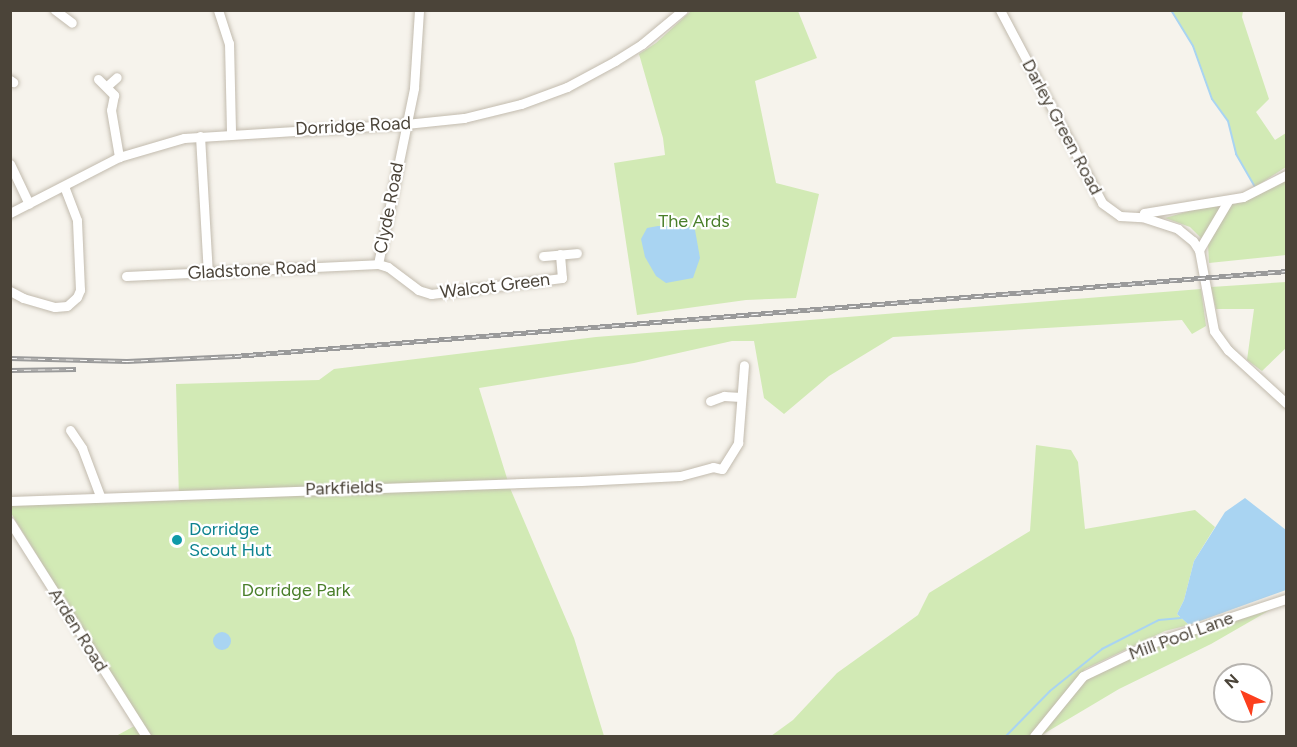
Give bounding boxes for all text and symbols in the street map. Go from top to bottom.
street label: Darley Green Road [1017,56,1107,198]
street label: Dorridge Road [295,112,411,140]
street label: Clyde Road [370,161,408,255]
park label: The Ards [658,210,730,232]
street label: Gladstone Road [187,256,317,284]
street label: Walcot Green [439,269,551,303]
street label: Parkfields [305,476,383,500]
place label: Dorridge Scout Hut [189,519,272,562]
marker: Dorridge Scout Hut [170,533,184,547]
park label: Dorridge Park [242,579,350,601]
street label: Arden Road [44,584,112,676]
street label: Mill Pool Lane [1126,607,1236,665]
north arrow [1213,663,1273,723]
text: N [1220,670,1243,692]

